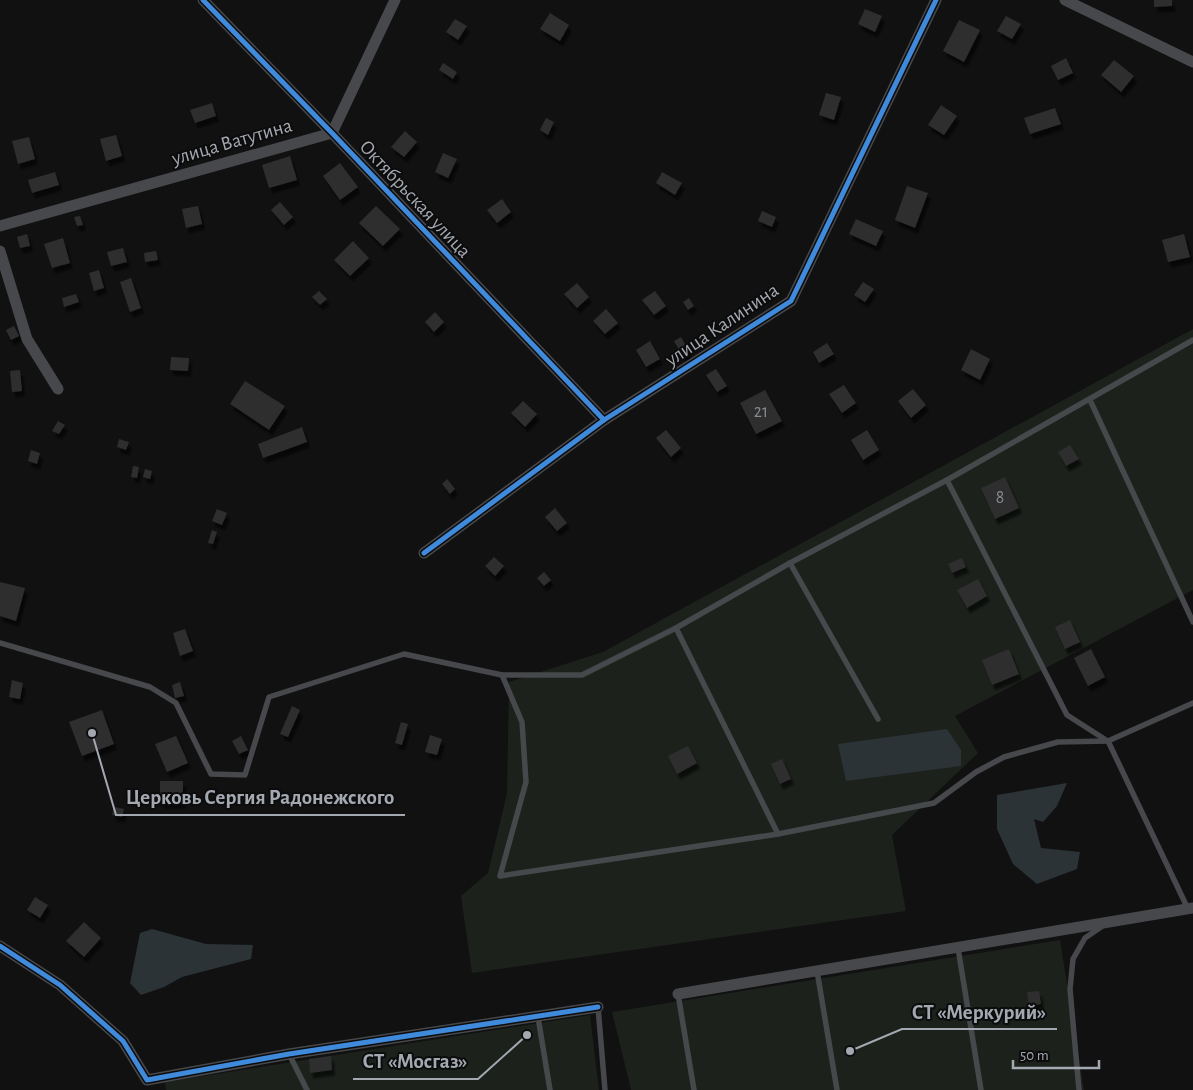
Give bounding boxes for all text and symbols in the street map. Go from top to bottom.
street label: улица Ватутина [169,115,294,169]
street label: Октябрьская улица [355,136,475,262]
street label: улица Калинина [661,280,782,371]
house number: 21 [754,403,768,421]
house number: 8 [996,489,1004,507]
callout: Церковь Сергия Радонежского [116,779,405,815]
text: Церковь Сергия Радонежского [126,787,394,808]
callout: СТ «Меркурий» [902,993,1057,1029]
text: СТ «Меркурий» [912,1002,1046,1023]
scale bar [1013,1038,1099,1070]
callout: СТ «Мосгаз» [353,1043,478,1079]
text: 50 m [1020,1048,1049,1063]
text: СТ «Мосгаз» [362,1051,468,1072]

